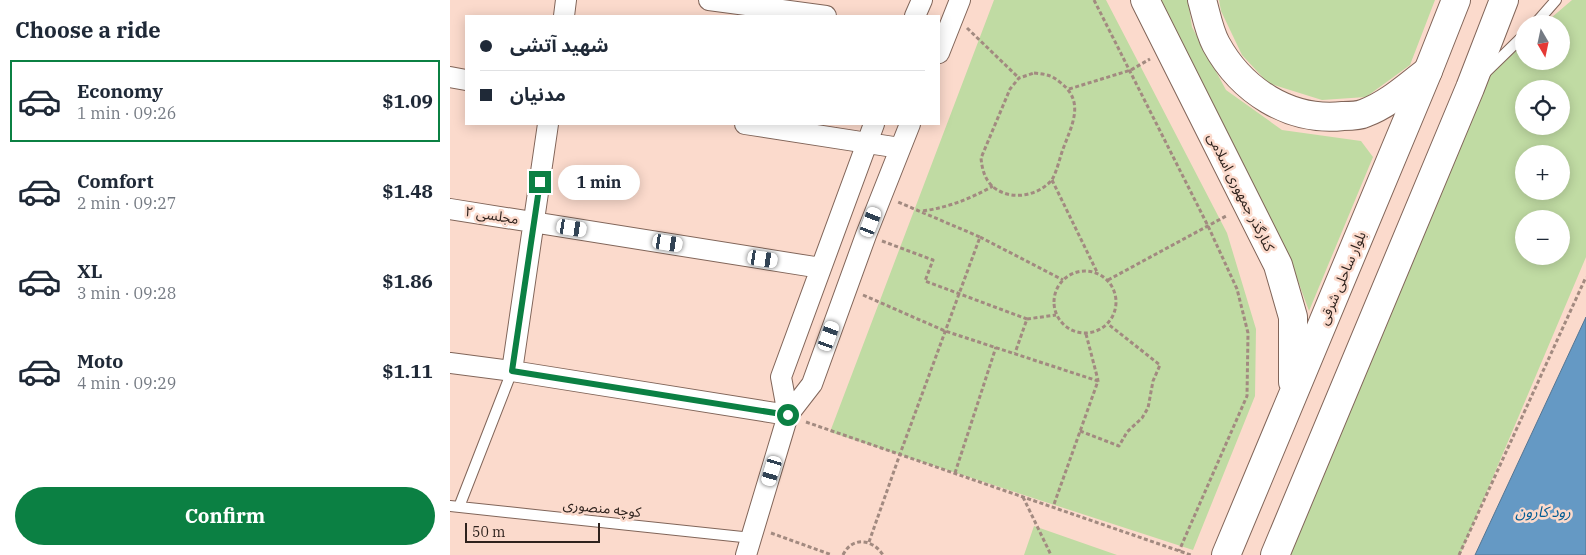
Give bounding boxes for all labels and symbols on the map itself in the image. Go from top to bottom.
north arrow [1515,15,1570,70]
street label: کنارگذر جمهوری اسلامی [1203,130,1279,254]
callout: 1 min [558,164,640,200]
route end [529,171,551,193]
street label: مجلسی ۲ [464,202,520,228]
car [858,205,883,239]
car [556,218,587,238]
street label: بلوار ساحلی شرقی [1314,228,1370,328]
car [652,233,683,253]
car [747,249,778,269]
car [816,319,841,353]
route start [777,404,799,426]
car [760,454,783,488]
street label: کوچه منصوری [562,495,642,522]
water label: رود کارون [1515,502,1571,521]
scale bar [465,520,600,543]

